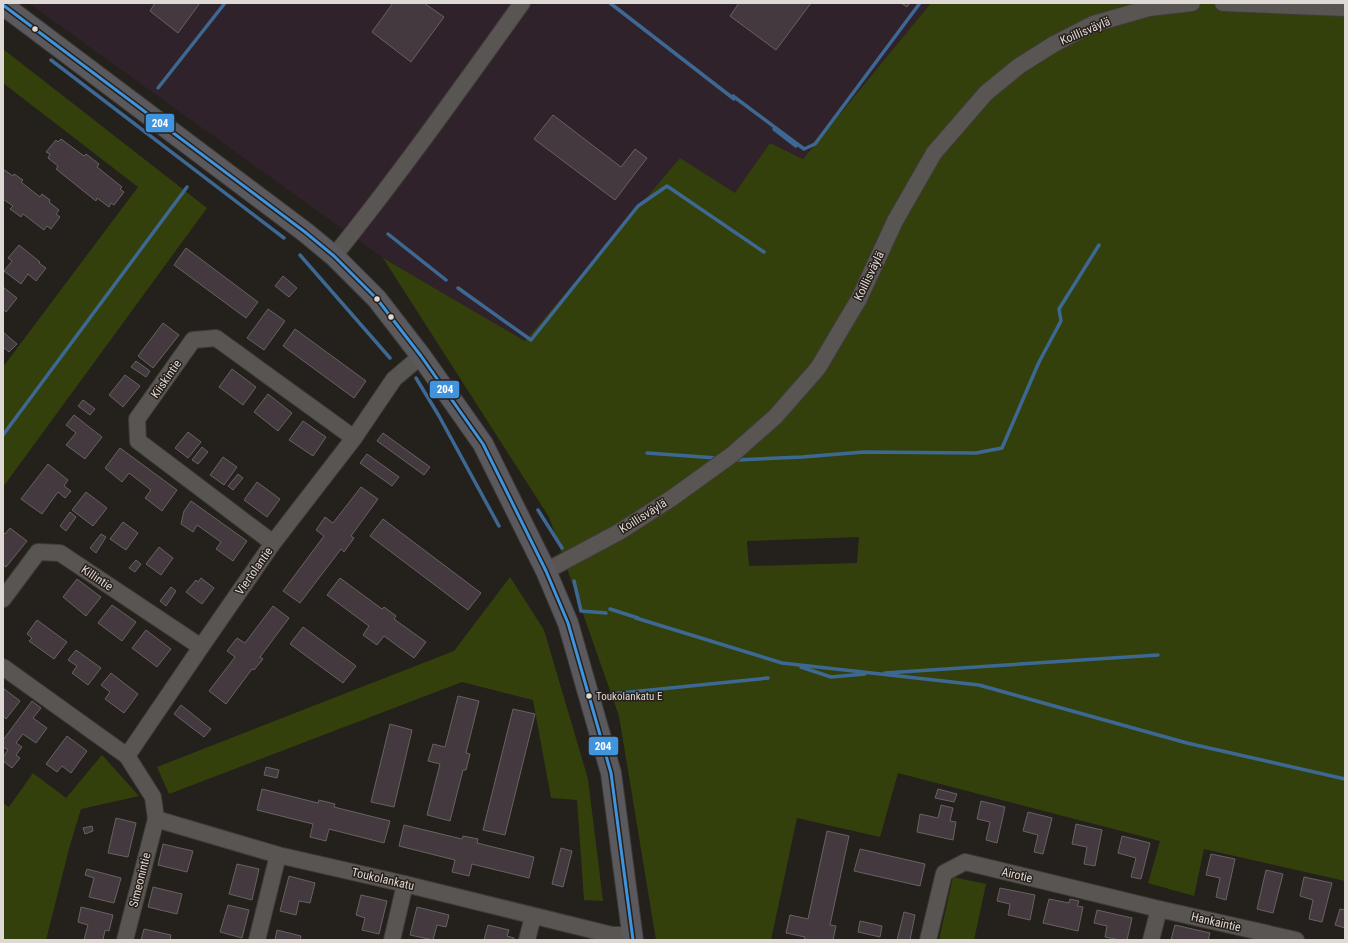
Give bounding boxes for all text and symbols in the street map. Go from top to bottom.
street label: Koillisväylä [1058,14,1112,48]
unlabelled marker [30,24,40,34]
line badge: 204 [145,113,175,133]
text: 204 [152,117,169,130]
street label: Koillisväylä [851,249,887,303]
unlabelled marker [372,294,382,304]
unlabelled marker [386,312,396,322]
street label: Kiiskintie [148,357,184,401]
line badge: 204 [429,380,460,399]
text: 204 [437,383,454,396]
street label: Koillisväylä [617,496,669,536]
street label: Viertolantie [233,544,276,597]
street label: Killintie [78,562,116,594]
place label: Toukolankatu E [596,690,663,703]
marker: Toukolankatu E [584,691,594,701]
line badge: 204 [588,736,619,756]
text: 204 [595,740,612,753]
street label: Simeonintie [126,851,154,909]
street label: Toukolankatu [350,865,416,893]
street label: Airotie [1000,865,1034,885]
street label: Hankaintie [1190,909,1243,935]

